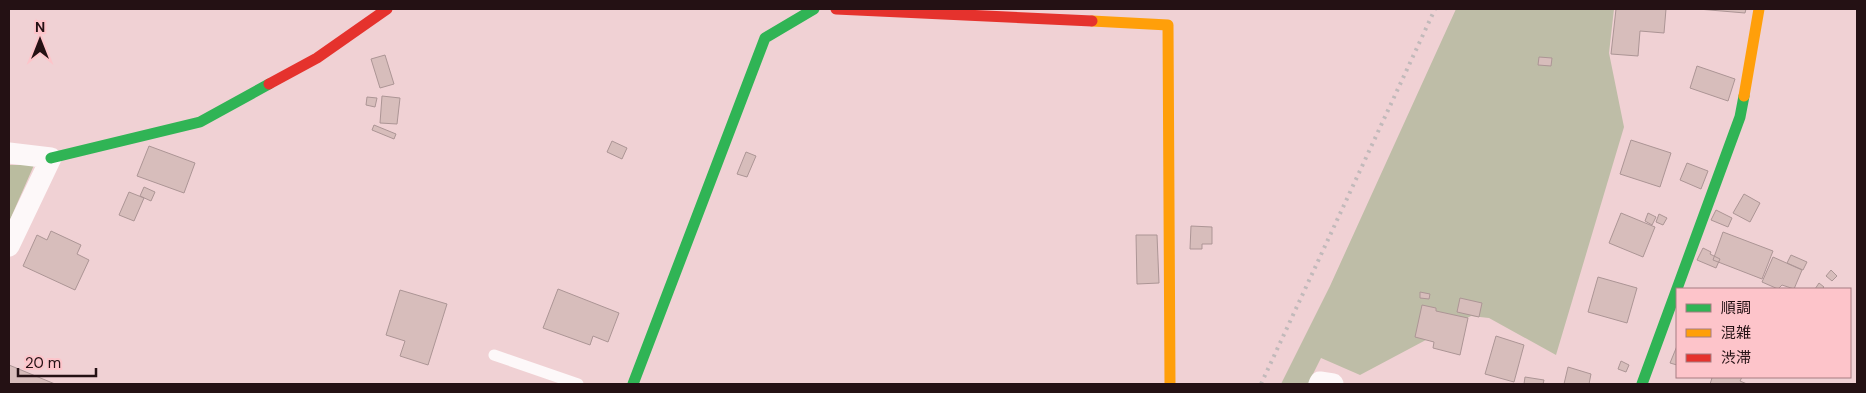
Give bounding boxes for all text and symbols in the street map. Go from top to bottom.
north arrow [15,15,65,65]
text: N [35,18,45,36]
legend [1676,288,1851,378]
text: 順調 [1721,298,1751,318]
text: 混雑 [1721,323,1751,343]
scale bar [18,346,95,378]
text: 渋滞 [1721,348,1751,368]
text: 20 m [25,353,61,373]

